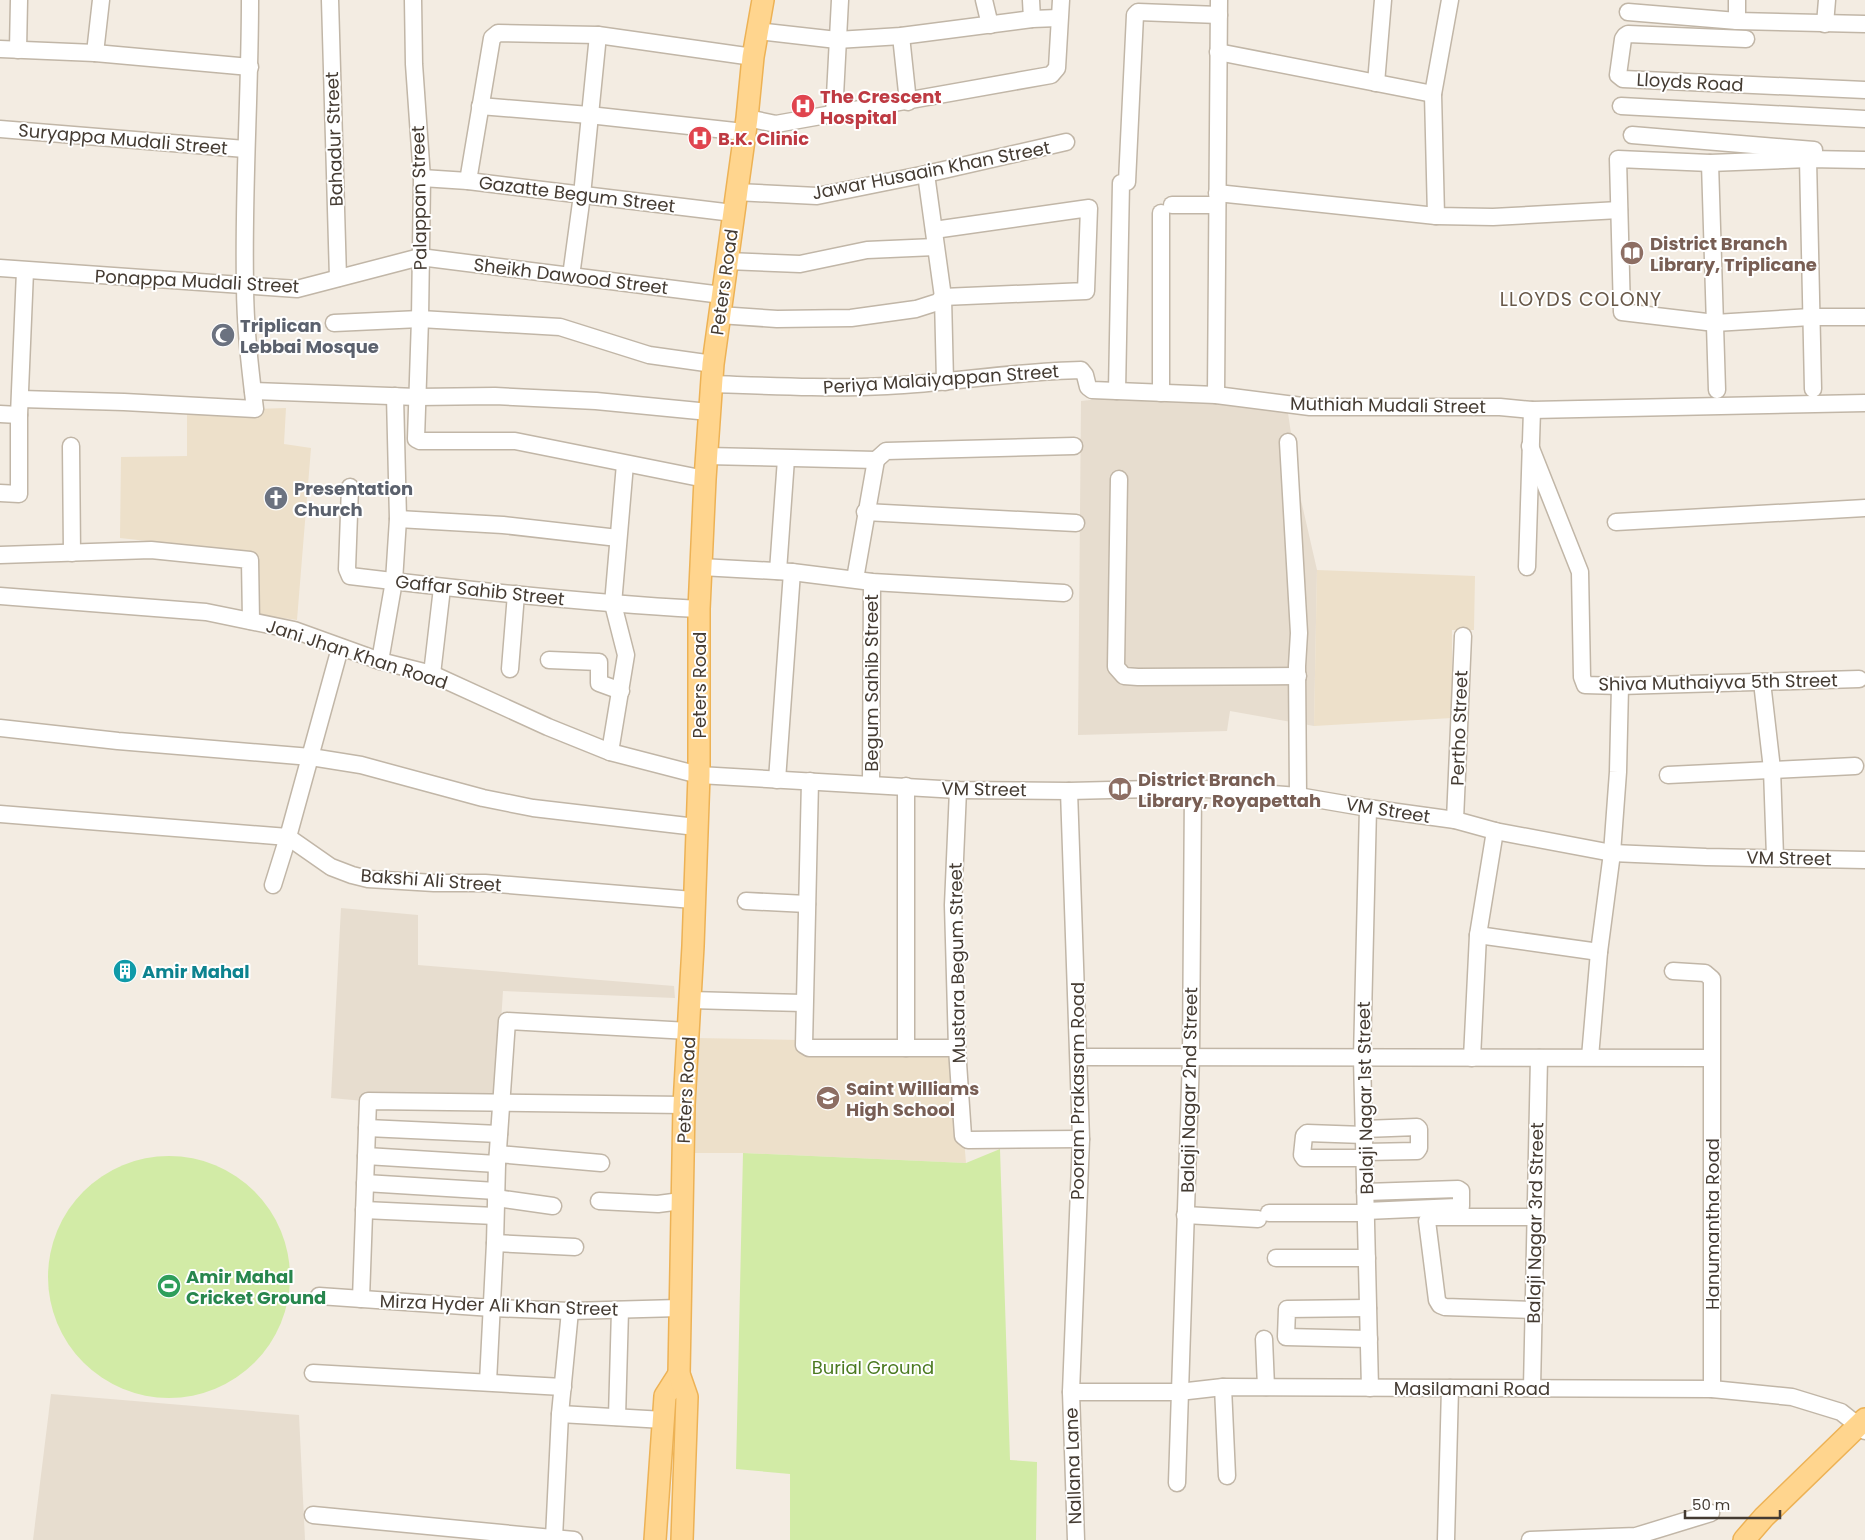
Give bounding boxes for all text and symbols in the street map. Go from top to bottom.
street label: Lloyds Road [1636,67,1744,97]
street label: Bahadur Street [319,71,349,207]
place label: The Crescent Hospital [820,84,942,130]
hospital icon: The Crescent Hospital [790,93,816,119]
street label: Suryappa Mudali Street [17,117,229,161]
street label: Palappan Street [405,125,433,271]
hospital icon: B.K. Clinic [687,125,713,151]
place label: B.K. Clinic [718,126,809,151]
street label: Jawar Husaain Khan Street [810,135,1052,205]
street label: Gazatte Begum Street [477,170,677,218]
street label: Peters Road [704,227,744,337]
place label: District Branch Library, Triplicane [1650,231,1817,277]
library icon: District Branch Library, Triplicane [1619,240,1645,266]
street label: Sheikh Dawood Street [472,252,670,300]
street label: Ponappa Mudali Street [94,263,300,299]
district label: LLOYDS COLONY [1500,286,1662,313]
place label: Triplican Lebbai Mosque [240,313,379,359]
mosque icon: Triplican Lebbai Mosque [210,322,236,348]
street label: Periya Malaiyappan Street [822,358,1060,400]
street label: Muthiah Mudali Street [1290,391,1486,419]
place label: Presentation Church [294,476,413,522]
church icon: Presentation Church [263,485,289,511]
street label: Gaffar Sahib Street [394,569,566,611]
street label: Begum Sahib Street [859,594,884,772]
street label: Jani Jhan Khan Road [263,613,451,695]
street label: Peters Road [687,631,712,739]
street label: Shiva Muthaiyva 5th Street [1598,667,1838,697]
street label: Pertho Street [1444,670,1474,786]
place label: District Branch Library, Royapettah [1138,767,1321,813]
street label: VM Street [941,776,1027,802]
library icon: District Branch Library, Royapettah [1107,776,1133,802]
street label: VM Street [1344,791,1432,829]
street label: VM Street [1746,845,1832,871]
street label: Mustara Begum Street [943,862,971,1064]
street label: Bakshi Ali Street [360,863,502,897]
building icon: Amir Mahal [112,958,138,984]
place label: Amir Mahal [142,959,250,984]
street label: Pooram Prakasam Road [1065,982,1090,1200]
street label: Balaji Nagar 2nd Street [1175,987,1203,1193]
street label: Balaji Nagar 1st Street [1351,1001,1379,1195]
street label: Peters Road [671,1036,701,1144]
place label: Saint Williams High School [846,1076,979,1122]
school or university icon: Saint Williams High School [815,1085,841,1111]
street label: Balaji Nagar 3rd Street [1521,1122,1549,1324]
street label: Hanumantha Road [1700,1138,1725,1310]
place label: Amir Mahal Cricket Ground [186,1264,326,1310]
sports icon: Amir Mahal Cricket Ground [156,1273,182,1299]
street label: Mirza Hyder Ali Khan Street [379,1288,619,1322]
park label: Burial Ground [812,1355,934,1380]
street label: Masilamani Road [1394,1376,1550,1401]
street label: Nallana Lane [1058,1407,1088,1525]
scale bar [1685,1488,1780,1520]
text: 50 m [1692,1494,1730,1515]

